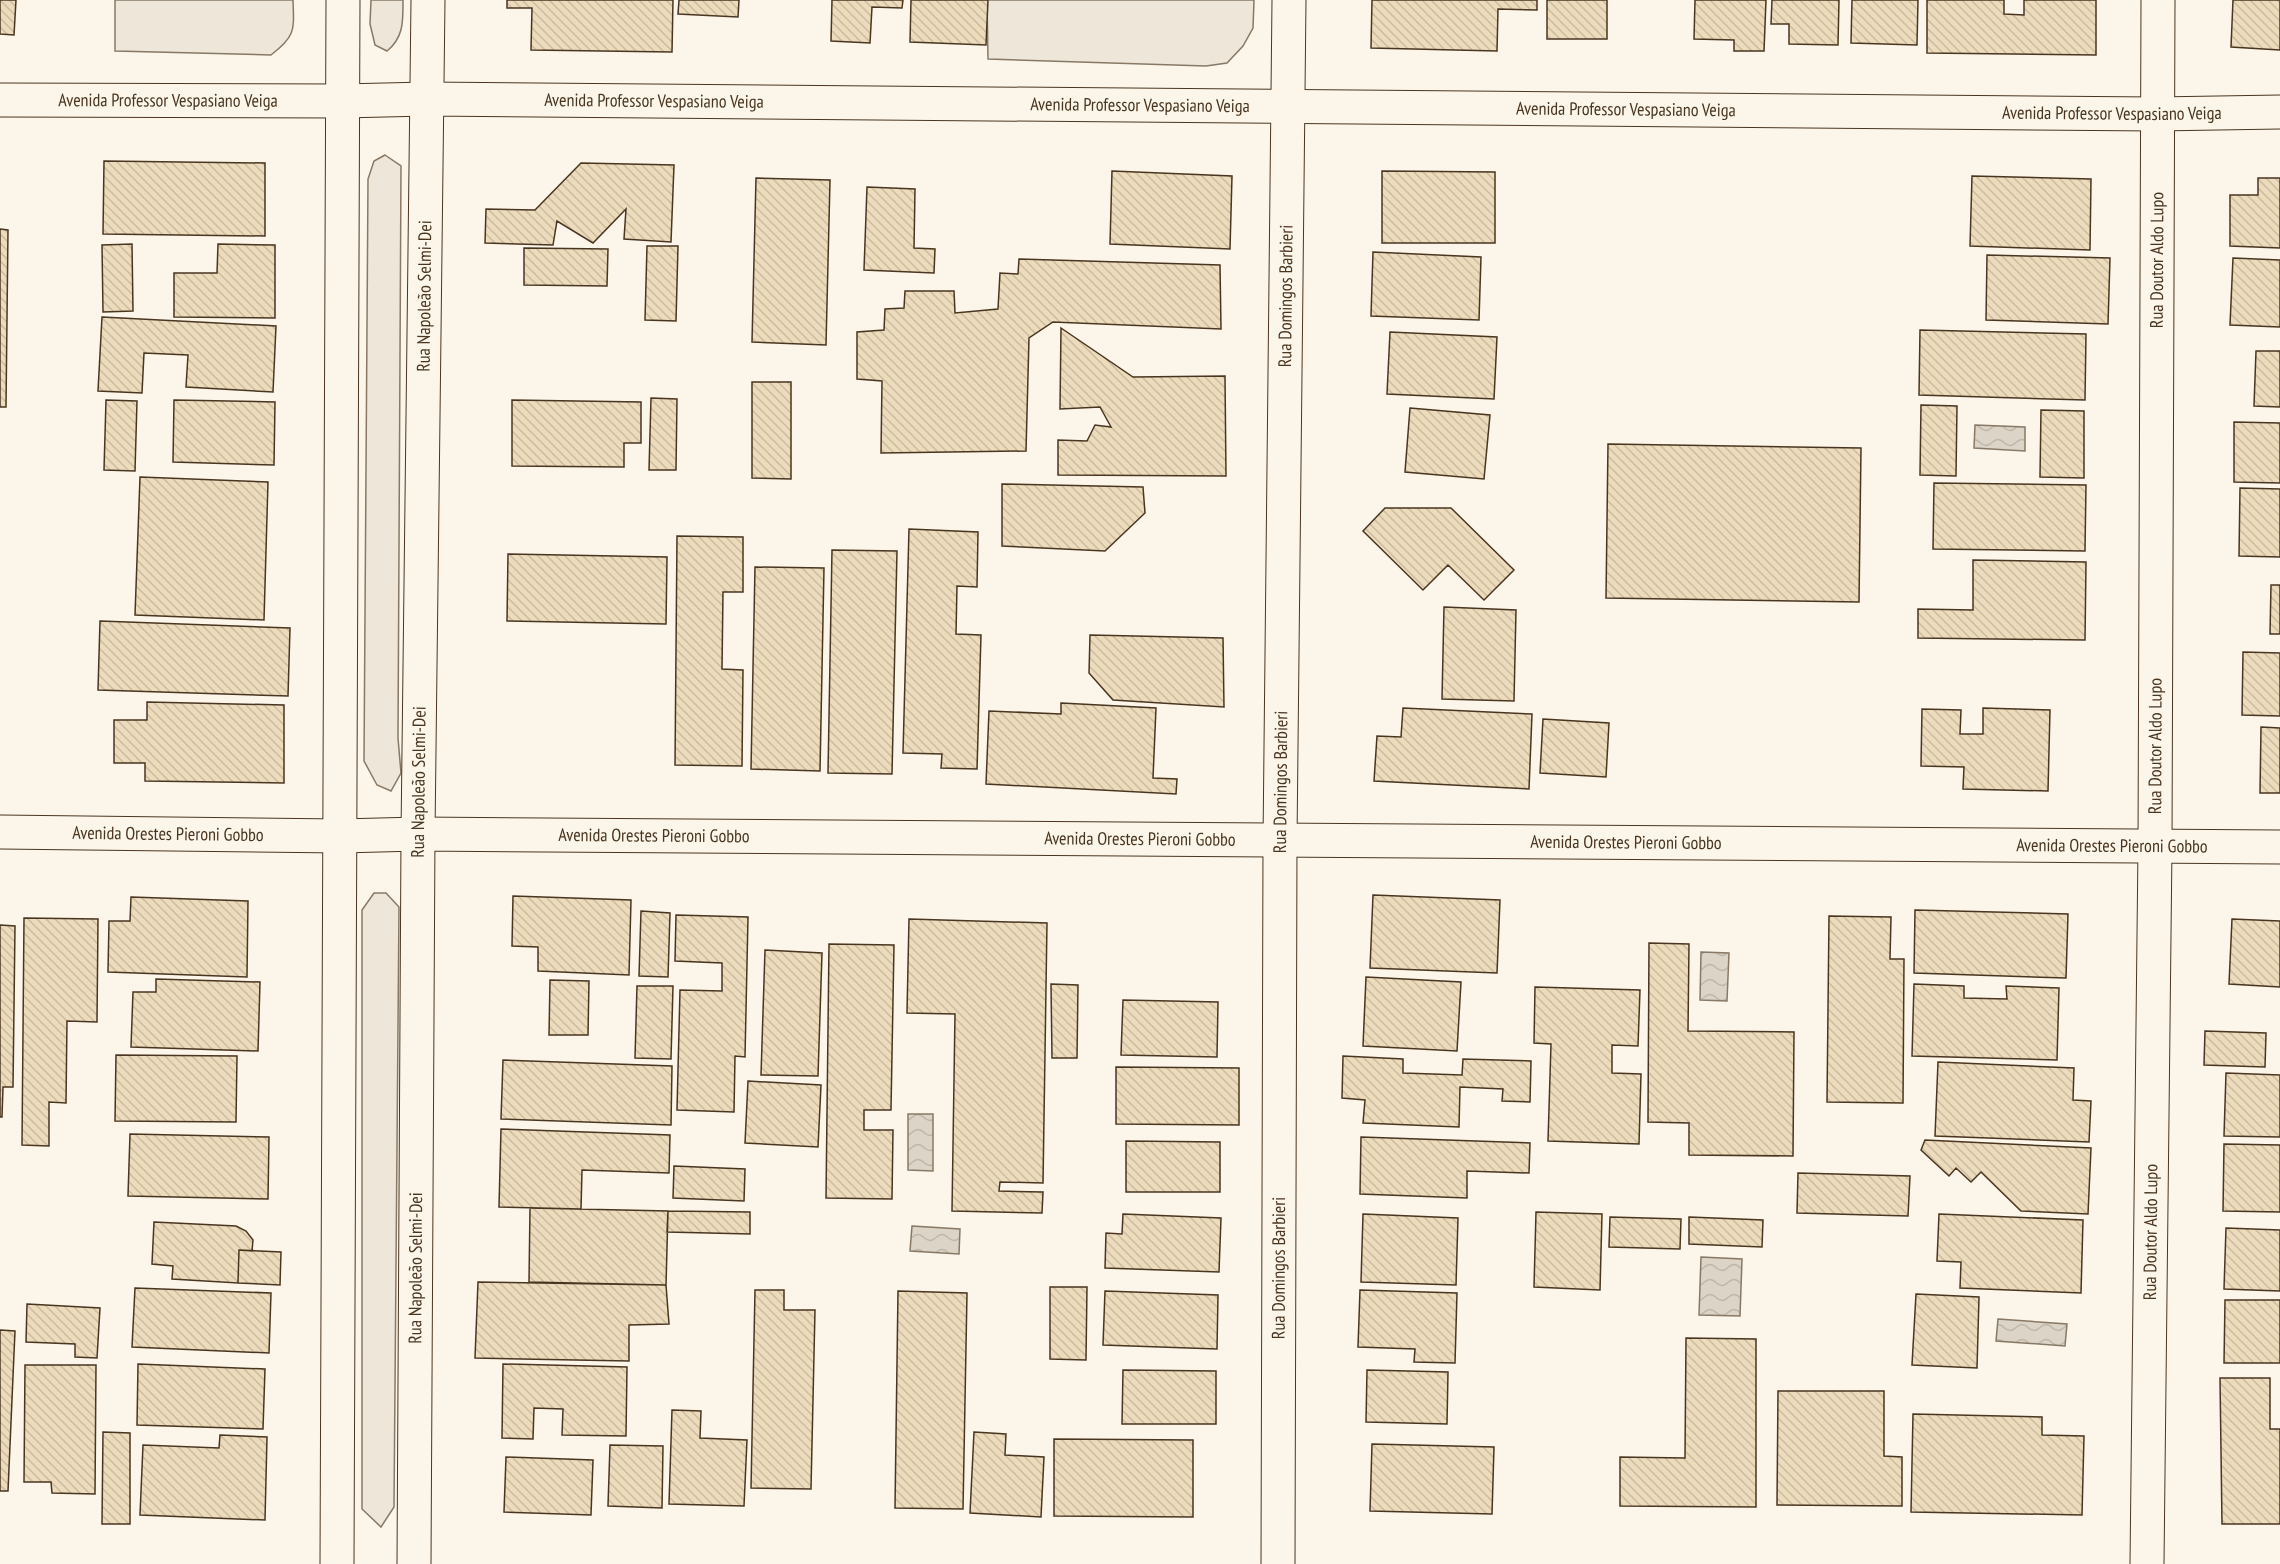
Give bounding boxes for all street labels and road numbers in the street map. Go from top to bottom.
street label: Avenida Professor Vespasiano Veiga [58,88,278,112]
street label: Avenida Professor Vespasiano Veiga [544,88,764,113]
street label: Avenida Professor Vespasiano Veiga [1030,92,1250,117]
street label: Avenida Professor Vespasiano Veiga [1516,96,1736,121]
street label: Avenida Professor Vespasiano Veiga [2002,101,2222,125]
street label: Rua Doutor Aldo Lupo [2145,192,2168,328]
street label: Rua Napoleão Selmi-Dei [412,220,436,372]
street label: Rua Domingos Barbieri [1273,225,1298,367]
street label: Rua Doutor Aldo Lupo [2143,678,2167,814]
street label: Rua Napoleão Selmi-Dei [406,706,431,858]
street label: Rua Domingos Barbieri [1268,711,1292,853]
street label: Avenida Orestes Pieroni Gobbo [72,821,264,846]
street label: Avenida Orestes Pieroni Gobbo [558,823,750,847]
street label: Avenida Orestes Pieroni Gobbo [1044,826,1236,851]
street label: Avenida Orestes Pieroni Gobbo [1530,830,1722,854]
street label: Avenida Orestes Pieroni Gobbo [2016,833,2208,857]
street label: Rua Doutor Aldo Lupo [2138,1164,2162,1300]
street label: Rua Napoleão Selmi-Dei [403,1192,427,1344]
street label: Rua Domingos Barbieri [1267,1197,1290,1339]

